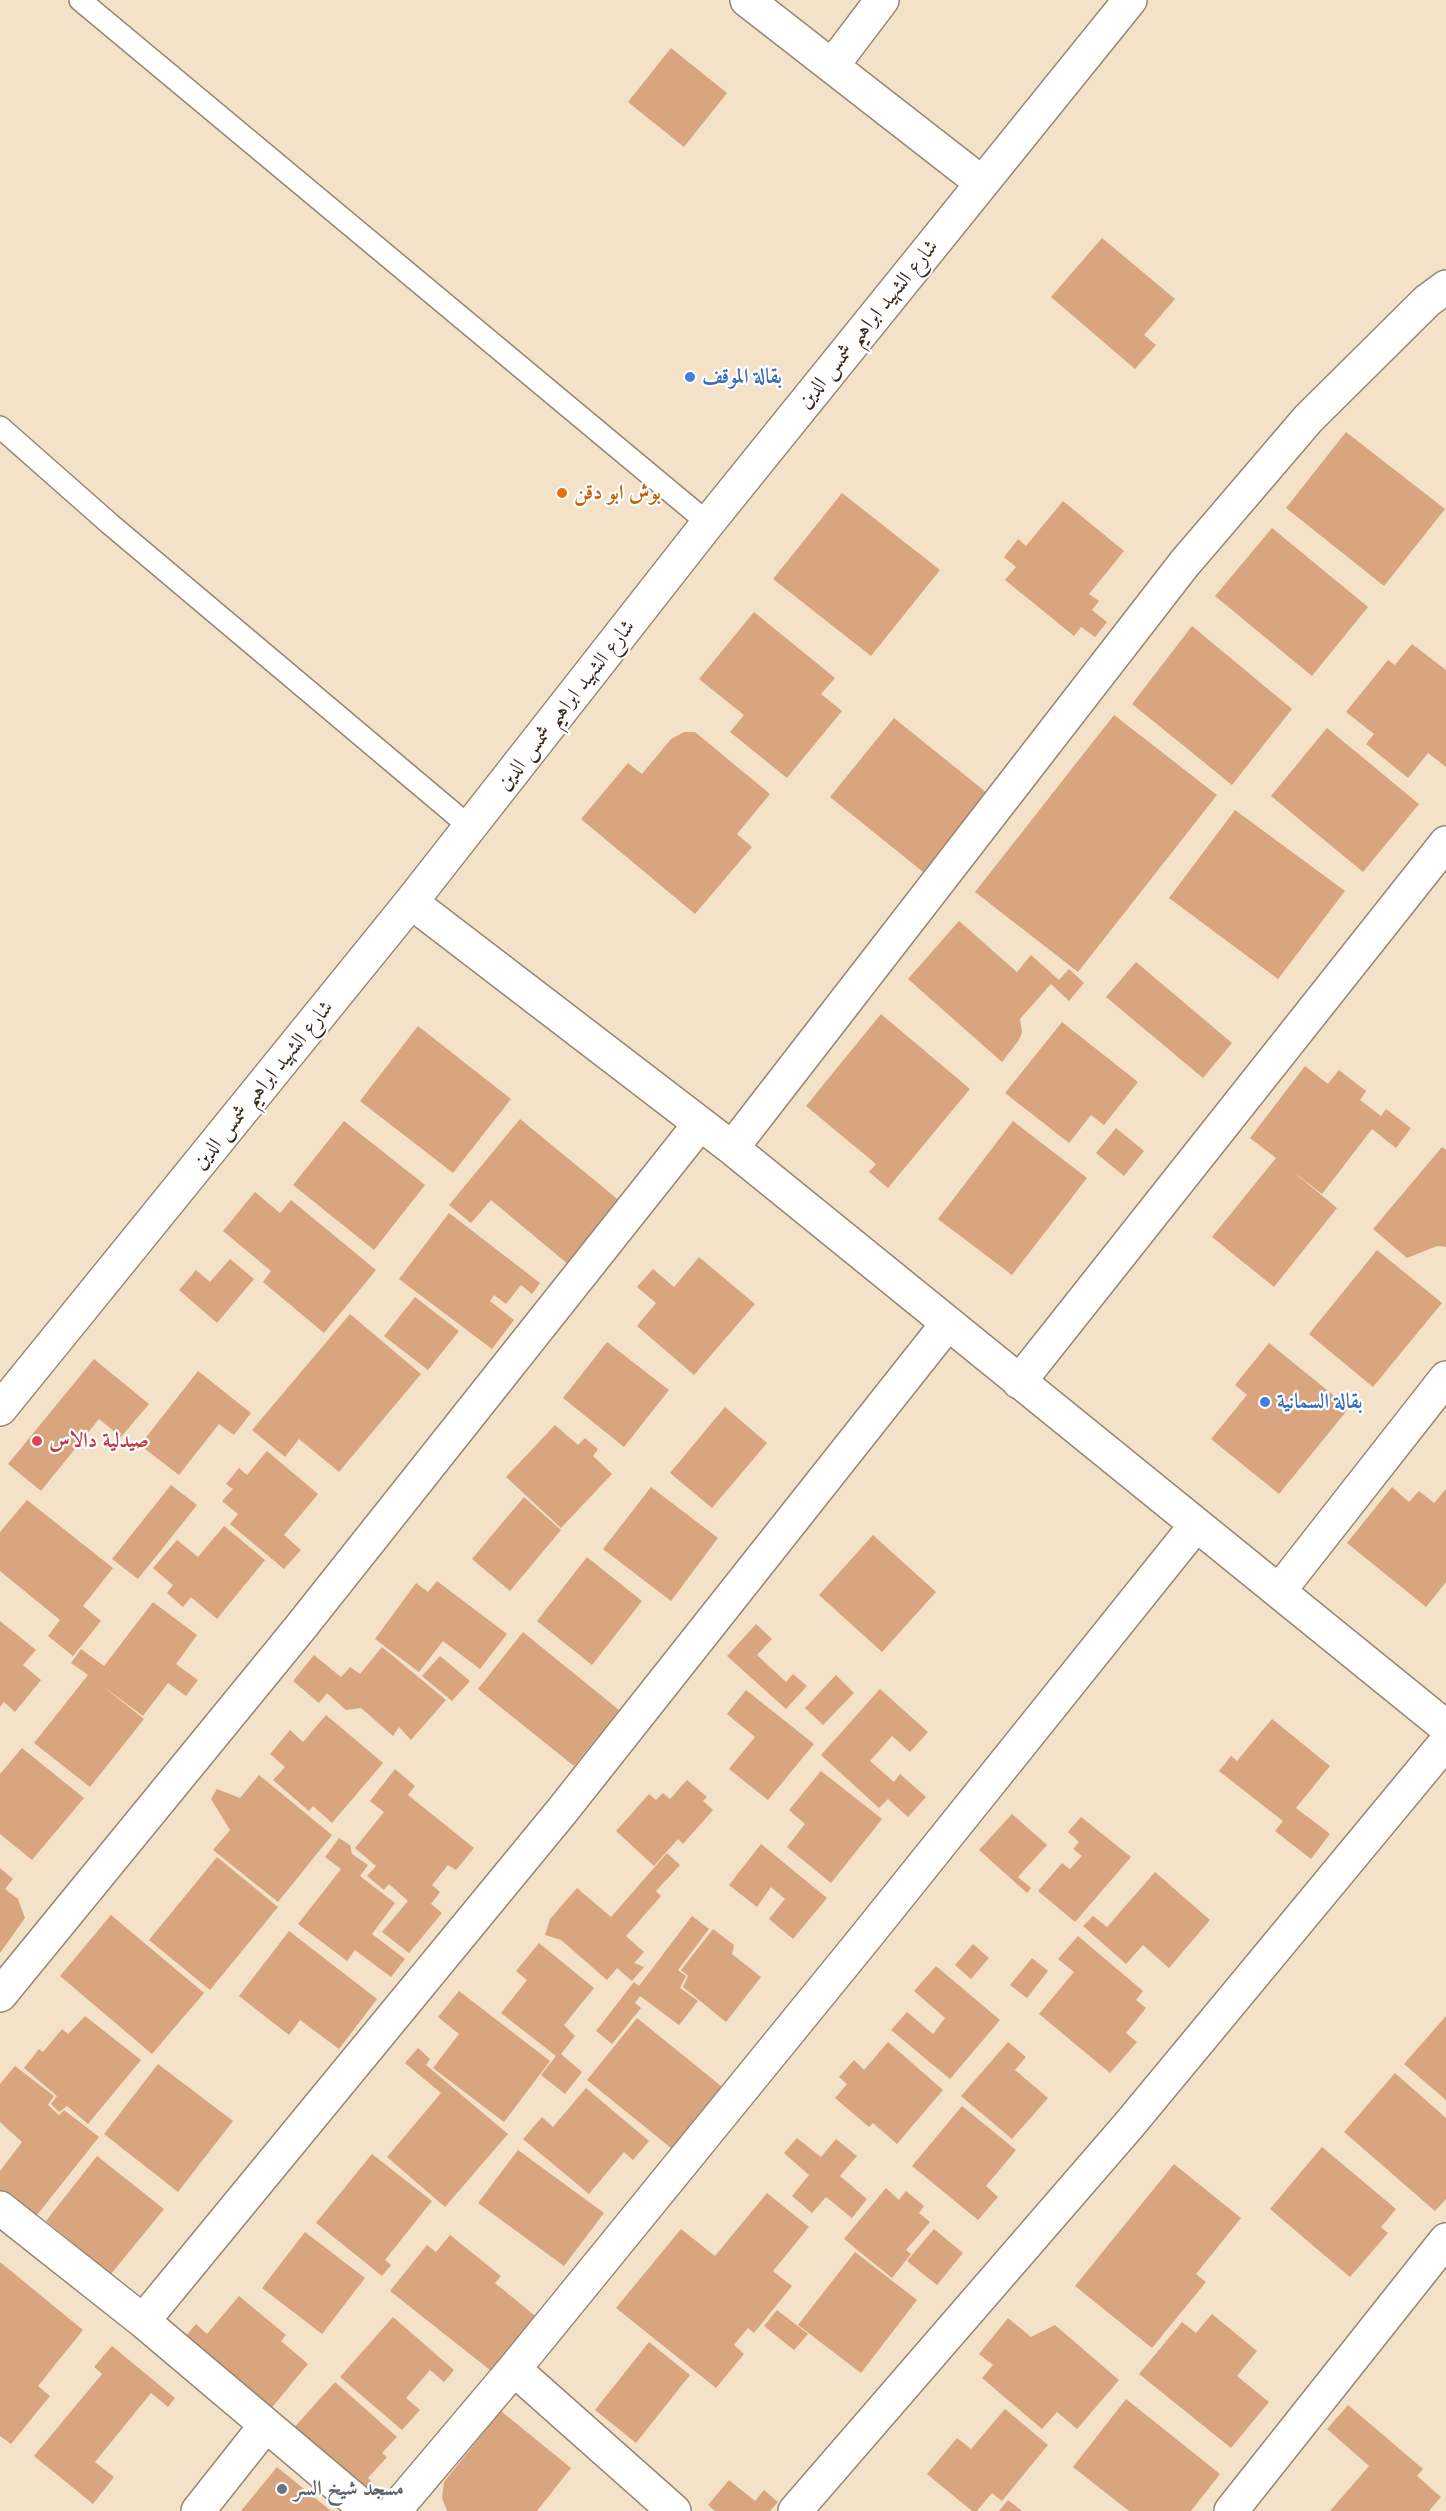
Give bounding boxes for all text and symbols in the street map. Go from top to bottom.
street label: شارع الشهيد ابراهيم شمس الدين [792,234,944,414]
place label: بقالة الموقف [702,364,782,390]
marker: بقالة الموقف [683,370,697,384]
place label: بوش ابو دقن [574,480,661,506]
marker: بوش ابو دقن [555,486,569,500]
street label: شارع الشهيد ابراهيم شمس الدين [491,615,641,795]
street label: شارع الشهيد ابراهيم شمس الدين [187,995,339,1175]
place label: بقالة السمانية [1277,1389,1362,1415]
marker: بقالة السمانية [1258,1395,1272,1409]
place label: صيدلية دالاس [49,1428,149,1454]
marker: صيدلية دالاس [30,1434,44,1448]
place label: مسجد شيخ السر [294,2476,404,2502]
marker: مسجد شيخ السر [275,2482,289,2496]

